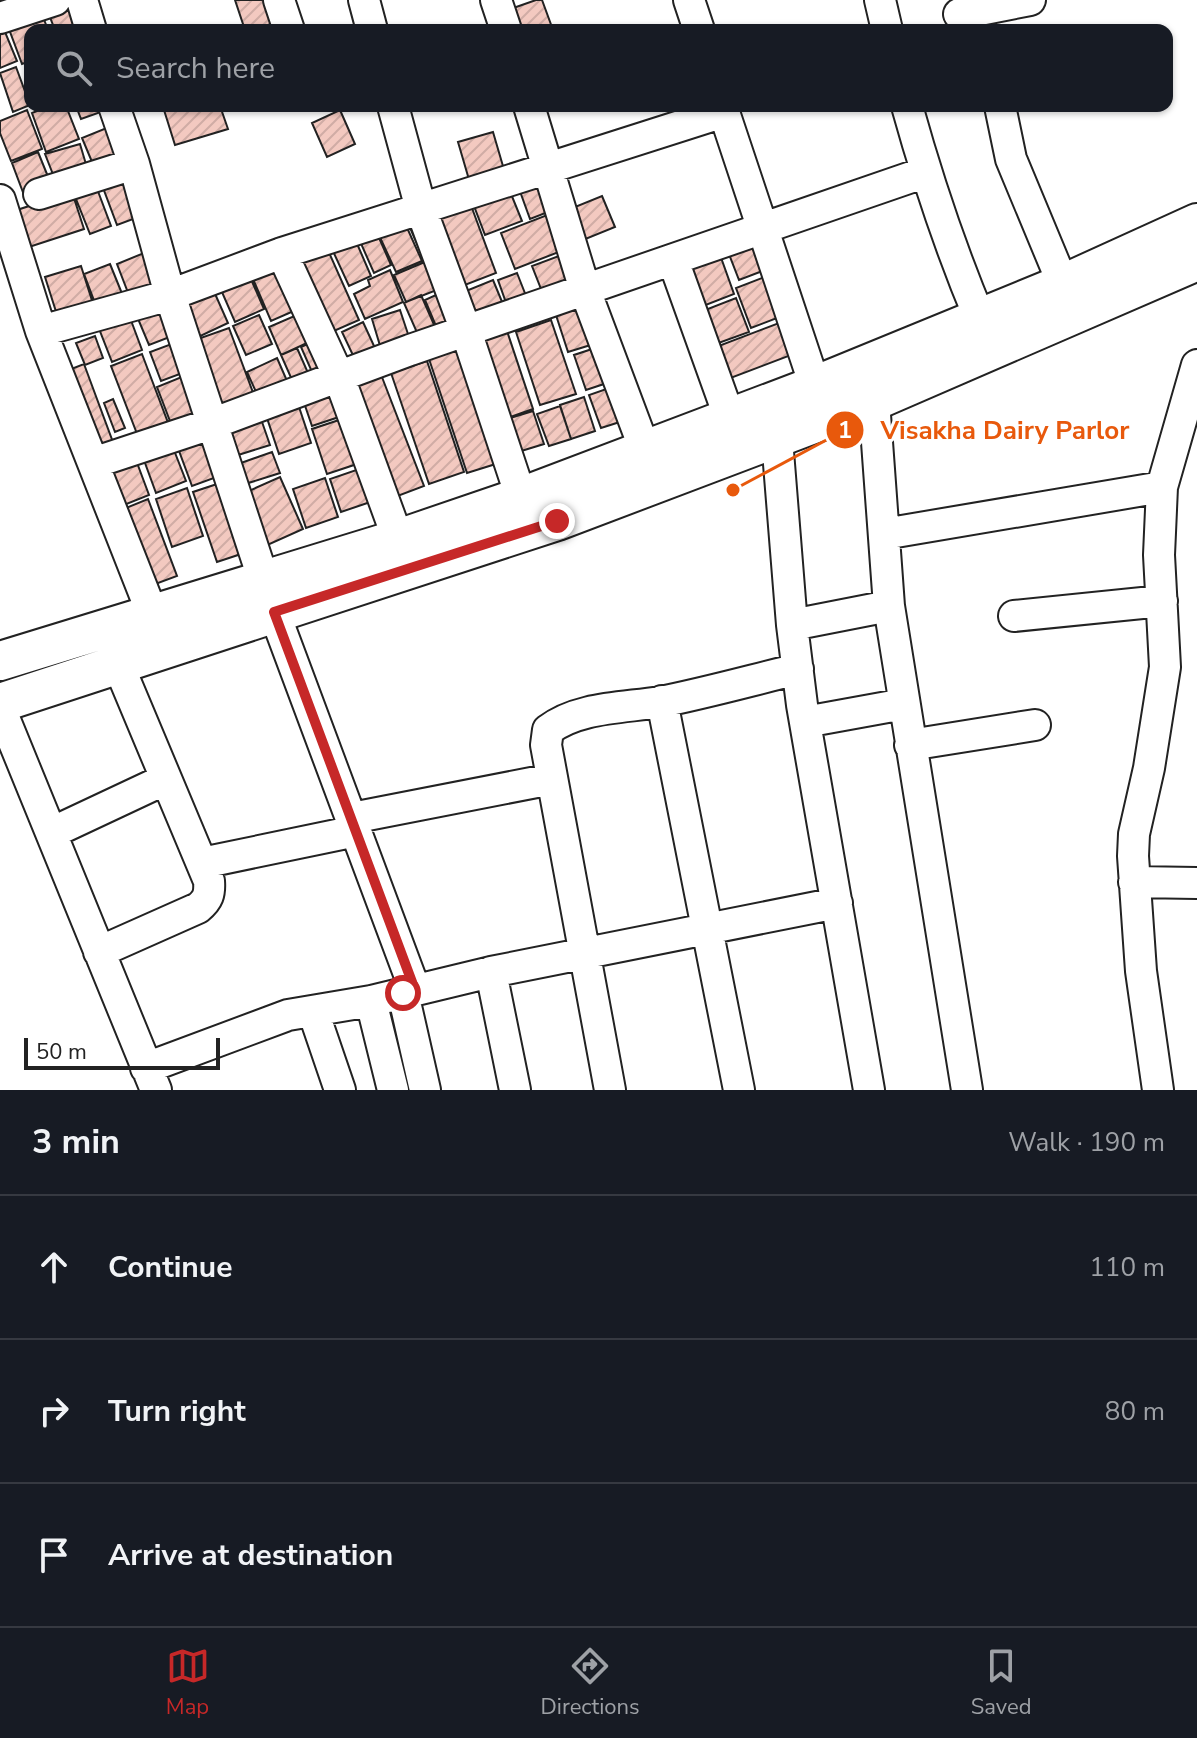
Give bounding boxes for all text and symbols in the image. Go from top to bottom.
search box [24,24,1173,112]
icon: search [52,46,96,90]
text: Search here [116,48,275,89]
callout: Visakha Dairy Parlor [825,405,1145,455]
text: Visakha Dairy Parlor [880,413,1130,448]
text: 1 [838,414,852,446]
route end [539,503,575,539]
route start [385,975,421,1011]
scale bar [24,1034,220,1070]
text: 50 m [36,1037,87,1067]
text: 3 min [32,1119,120,1165]
text: Walk · 190 m [1008,1125,1165,1160]
icon: ahead [32,1245,76,1289]
text: Continue [108,1247,233,1288]
text: 110 m [1089,1250,1165,1285]
icon: right [32,1389,76,1433]
text: Turn right [108,1391,246,1432]
text: 80 m [1105,1394,1165,1429]
icon: arrive [32,1533,76,1577]
text: Arrive at destination [108,1535,393,1576]
tab: Map [166,1644,210,1722]
tab: Directions [541,1644,640,1722]
tab: Saved [971,1644,1031,1722]

